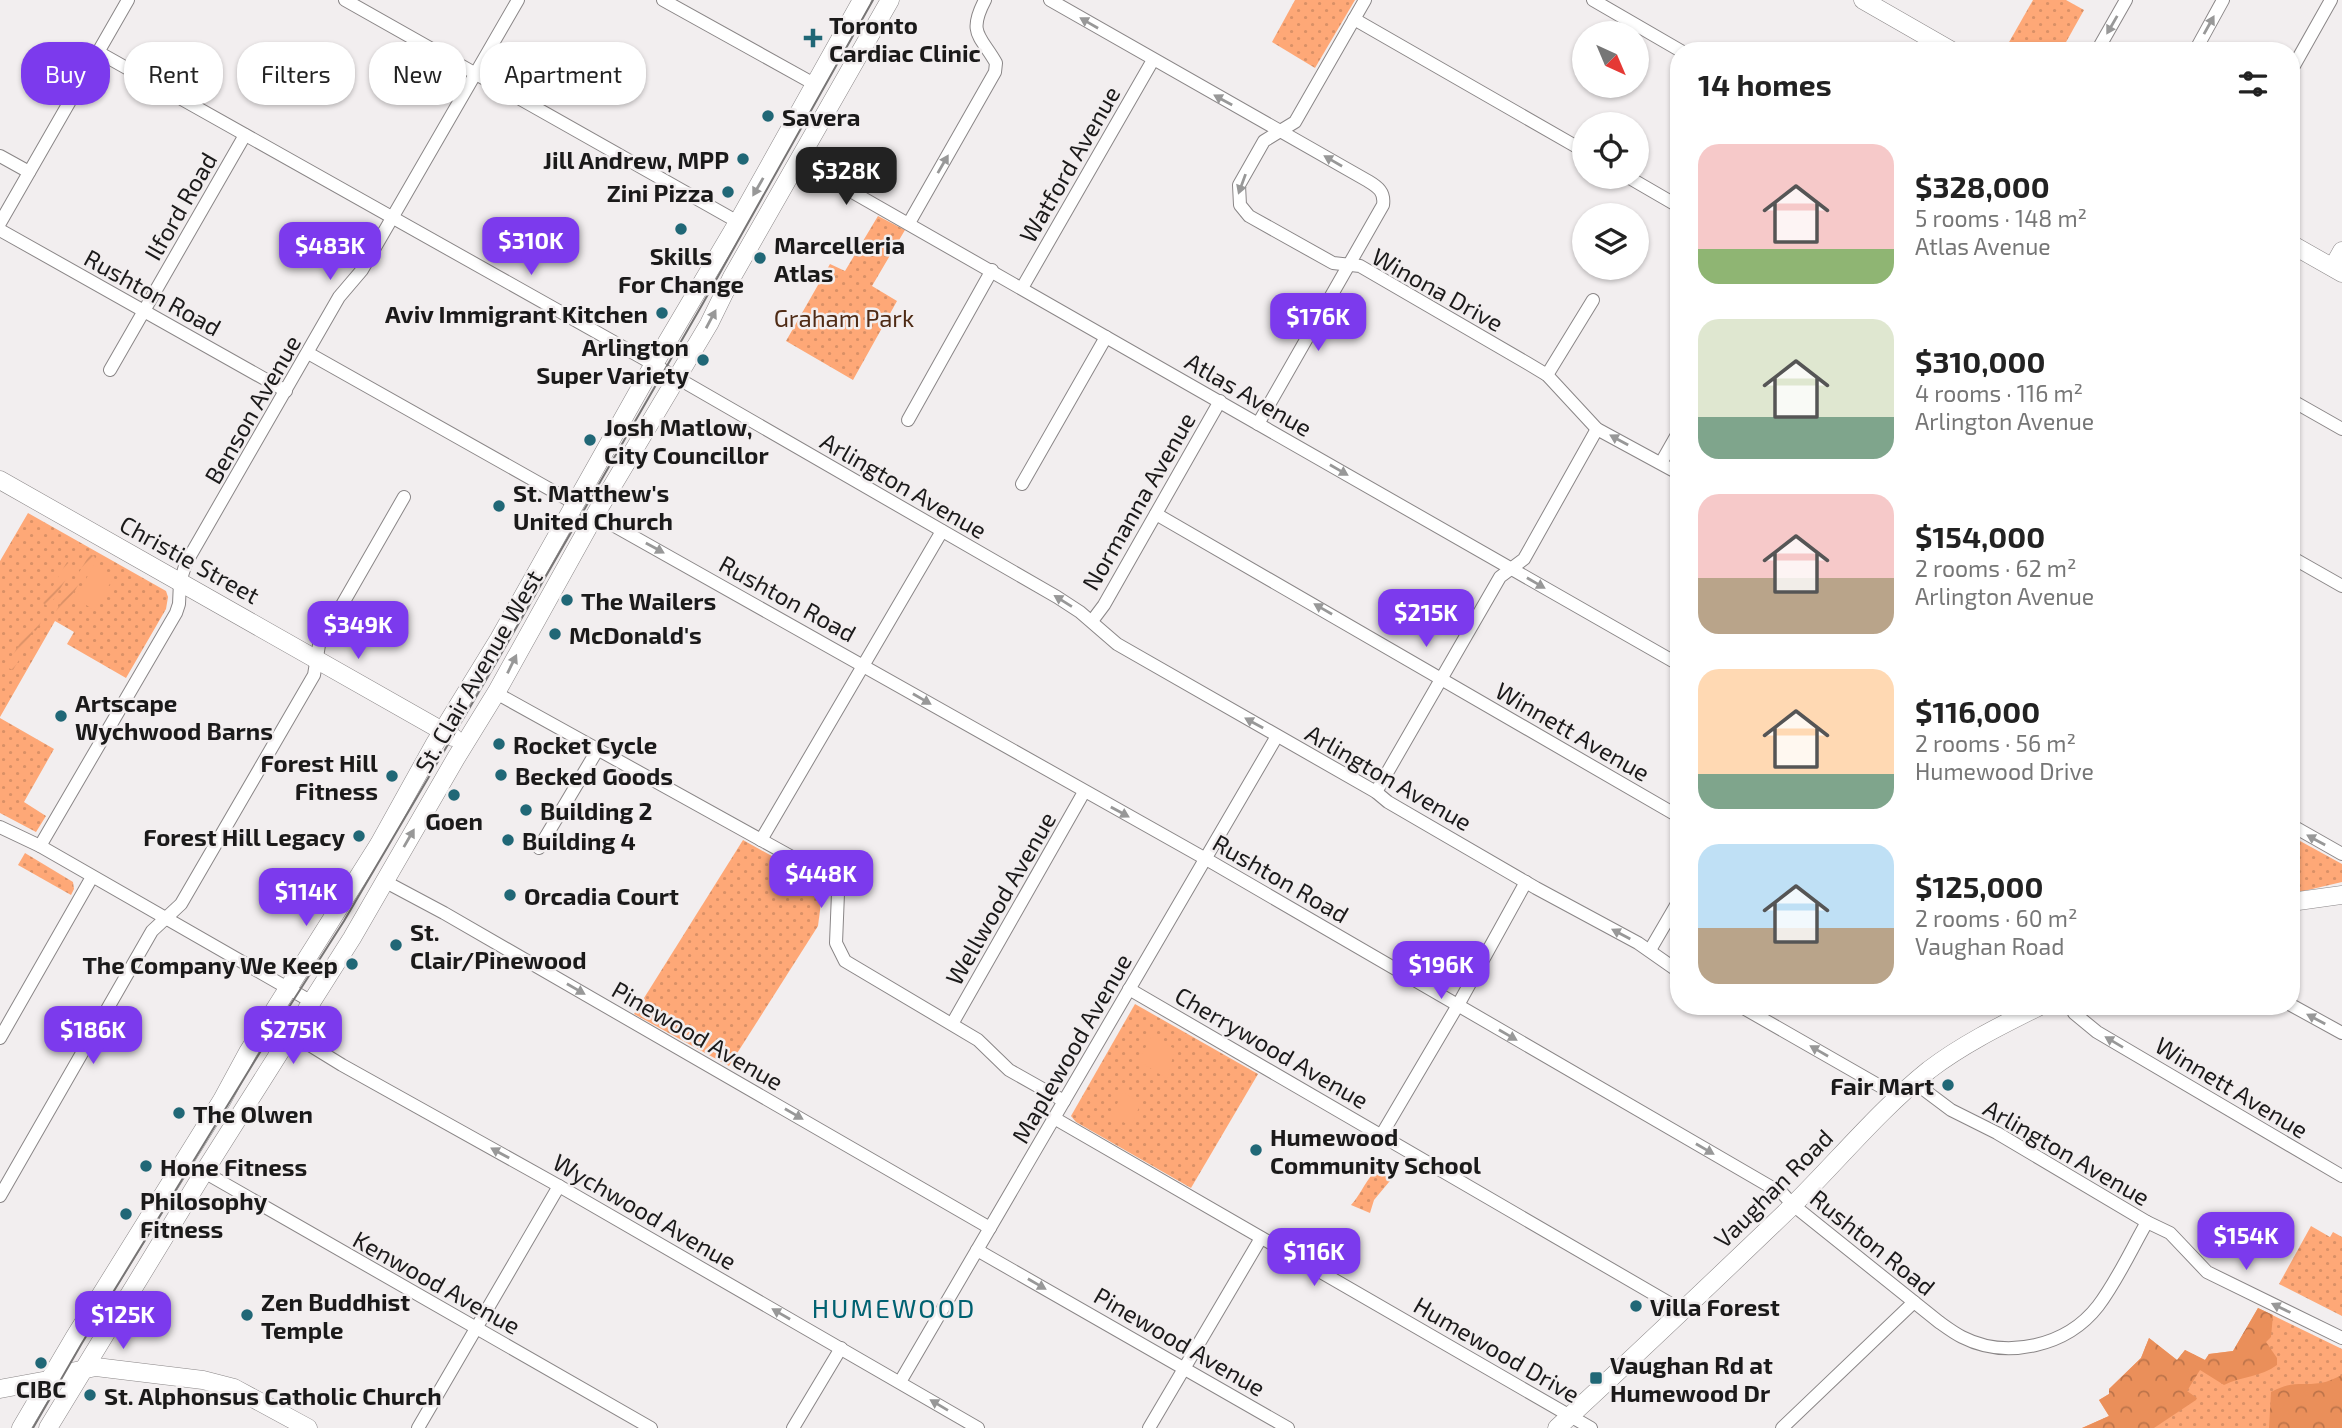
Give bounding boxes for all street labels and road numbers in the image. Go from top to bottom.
street label: Watford Avenue [1013,81,1125,247]
street label: Ilford Road [138,147,222,265]
street label: Winona Drive [1367,241,1509,337]
street label: Rushton Road [79,242,227,342]
street label: Benson Avenue [198,330,306,488]
street label: Atlas Avenue [1180,346,1318,442]
street label: Normanna Avenue [1075,407,1201,595]
street label: Arlington Avenue [816,426,992,544]
street label: Christie Street [115,509,265,609]
street label: Rushton Road [714,548,862,648]
street label: St. Clair Avenue West [408,565,548,777]
street label: Winnett Avenue [1491,675,1655,787]
street label: Arlington Avenue [1301,718,1477,836]
street label: Wellwood Avenue [939,806,1061,990]
street label: Rushton Road [1208,827,1354,929]
street label: Maplewood Avenue [1005,948,1137,1148]
street label: Pinewood Avenue [607,974,789,1096]
street label: Cherrywood Avenue [1170,980,1374,1114]
street label: Winnett Avenue [2150,1030,2314,1144]
street label: Arlington Avenue [1979,1093,2155,1211]
street label: Vaughan Road [1708,1123,1838,1253]
street label: Wychwood Avenue [548,1147,742,1275]
street label: Rushton Road [1805,1183,1941,1301]
street label: Kenwood Avenue [348,1224,526,1340]
street label: Pinewood Avenue [1089,1280,1271,1402]
street label: Humewood Drive [1409,1290,1585,1408]

